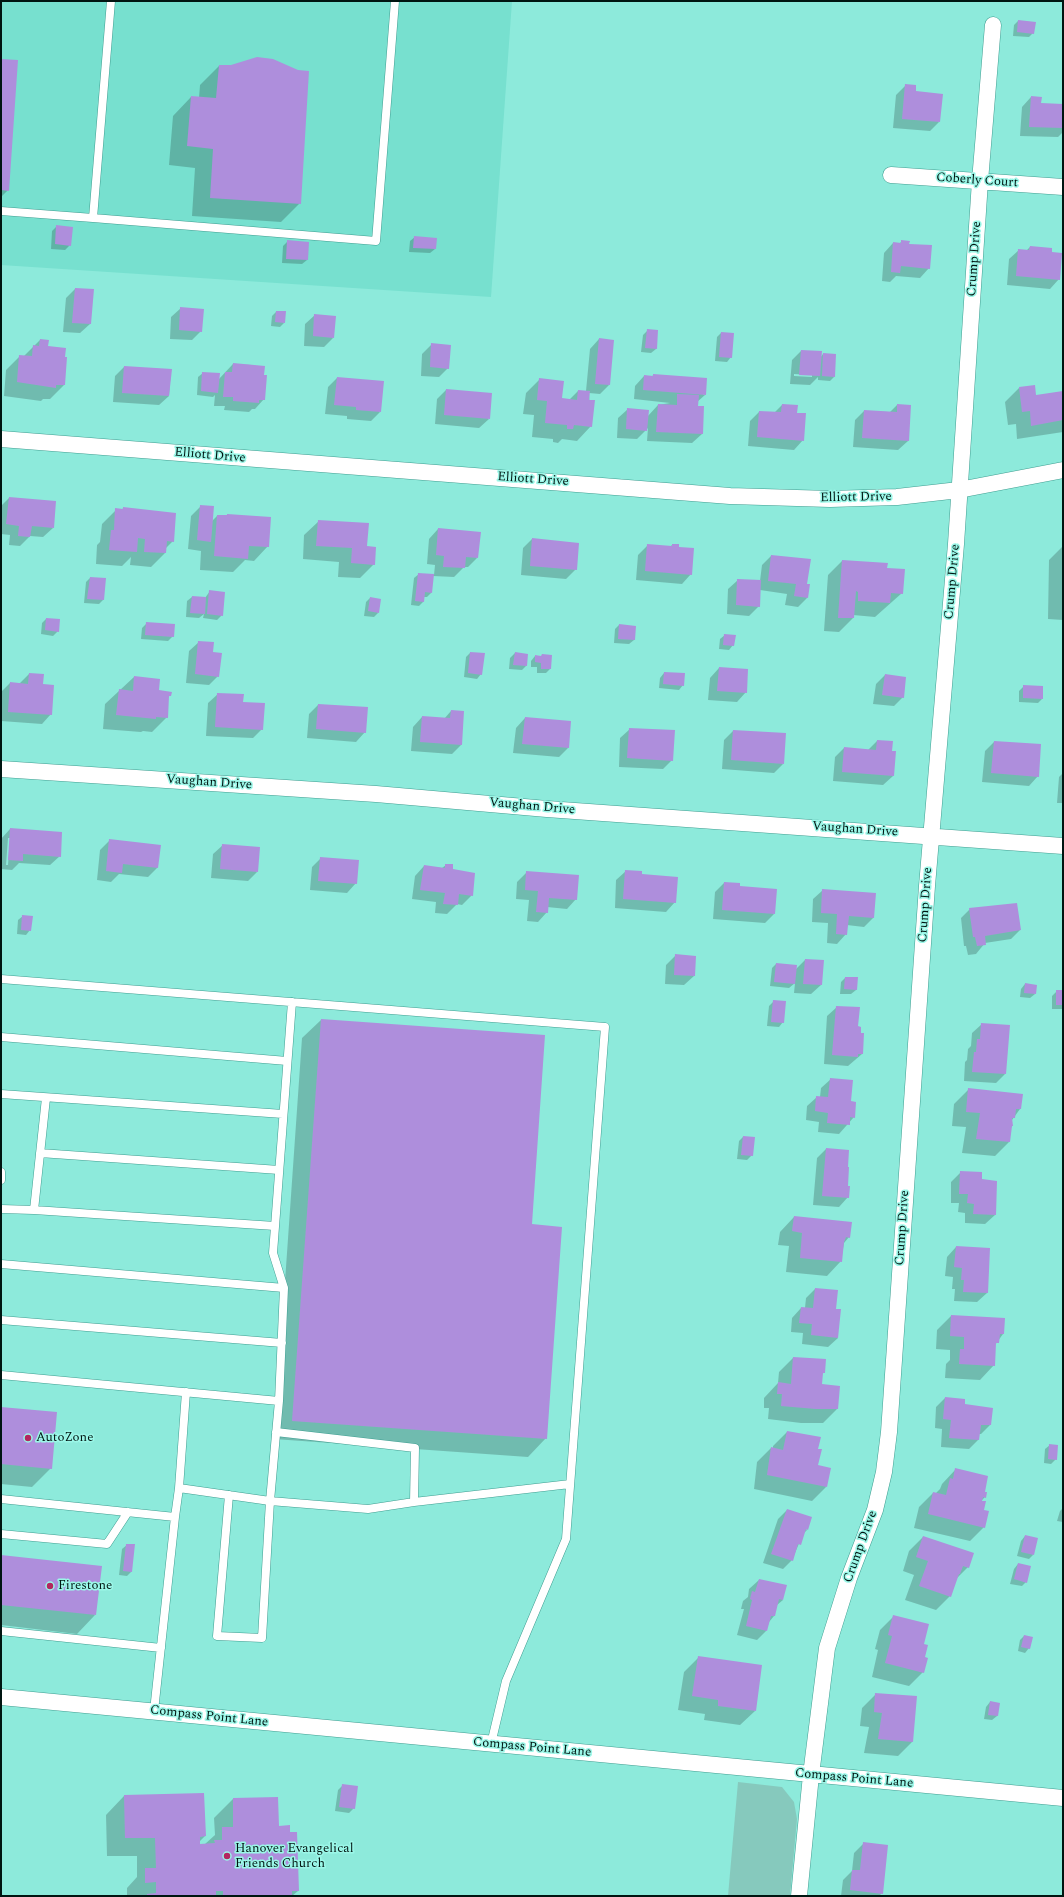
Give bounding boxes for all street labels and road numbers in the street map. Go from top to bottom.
street label: Coberly Court [936,170,1018,192]
street label: Crump Drive [965,221,985,297]
street label: Elliott Drive [174,445,246,467]
street label: Elliott Drive [497,470,569,490]
street label: Elliott Drive [820,490,892,506]
street label: Crump Drive [942,544,964,620]
street label: Vaughan Drive [166,772,252,794]
street label: Vaughan Drive [488,795,576,819]
street label: Vaughan Drive [812,819,898,841]
street label: Crump Drive [916,867,936,943]
street label: Crump Drive [893,1190,913,1266]
street label: Crump Drive [841,1509,881,1585]
street label: Compass Point Lane [149,1703,269,1731]
street label: Compass Point Lane [472,1735,592,1761]
street label: Compass Point Lane [794,1766,914,1792]

